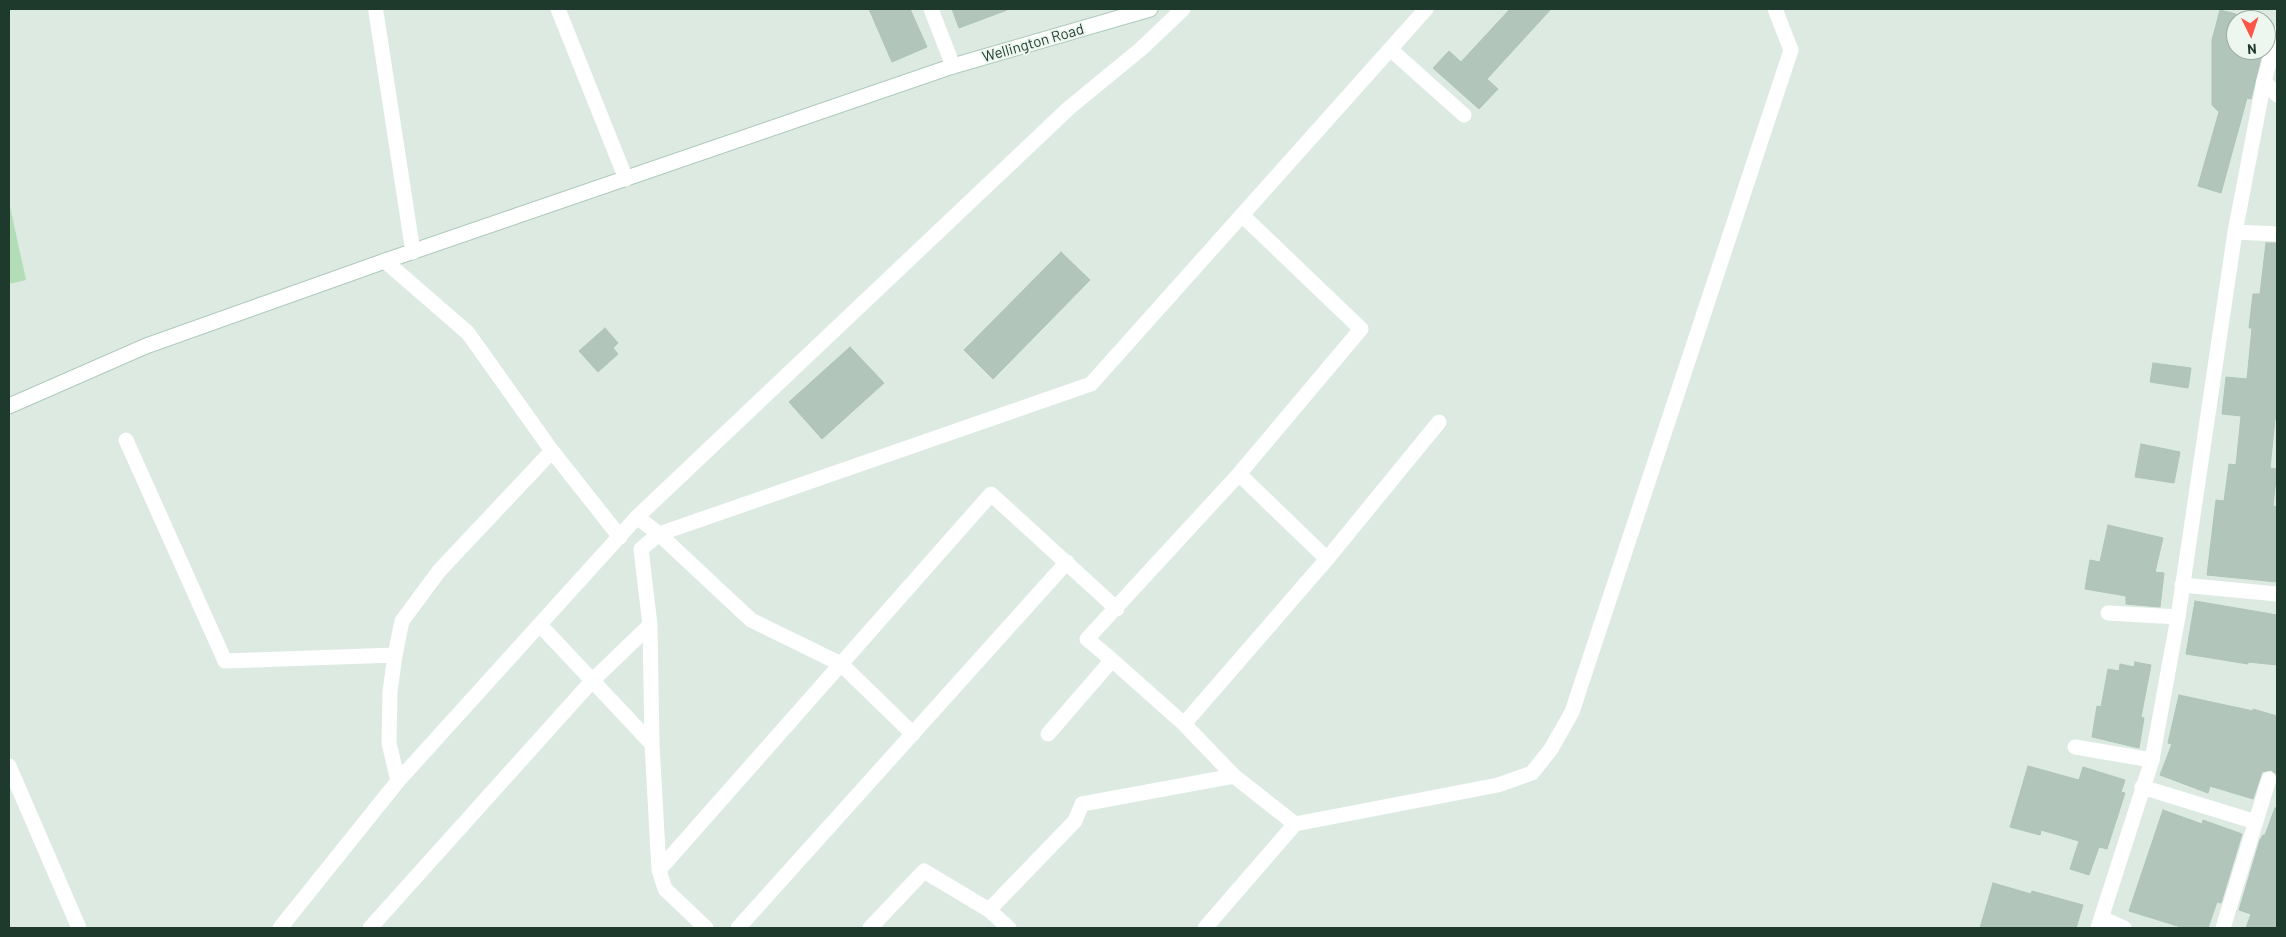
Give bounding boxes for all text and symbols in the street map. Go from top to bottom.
north arrow [2226,10,2276,60]
street label: Wellington Road [980,20,1086,66]
text: N [2247,41,2257,58]

